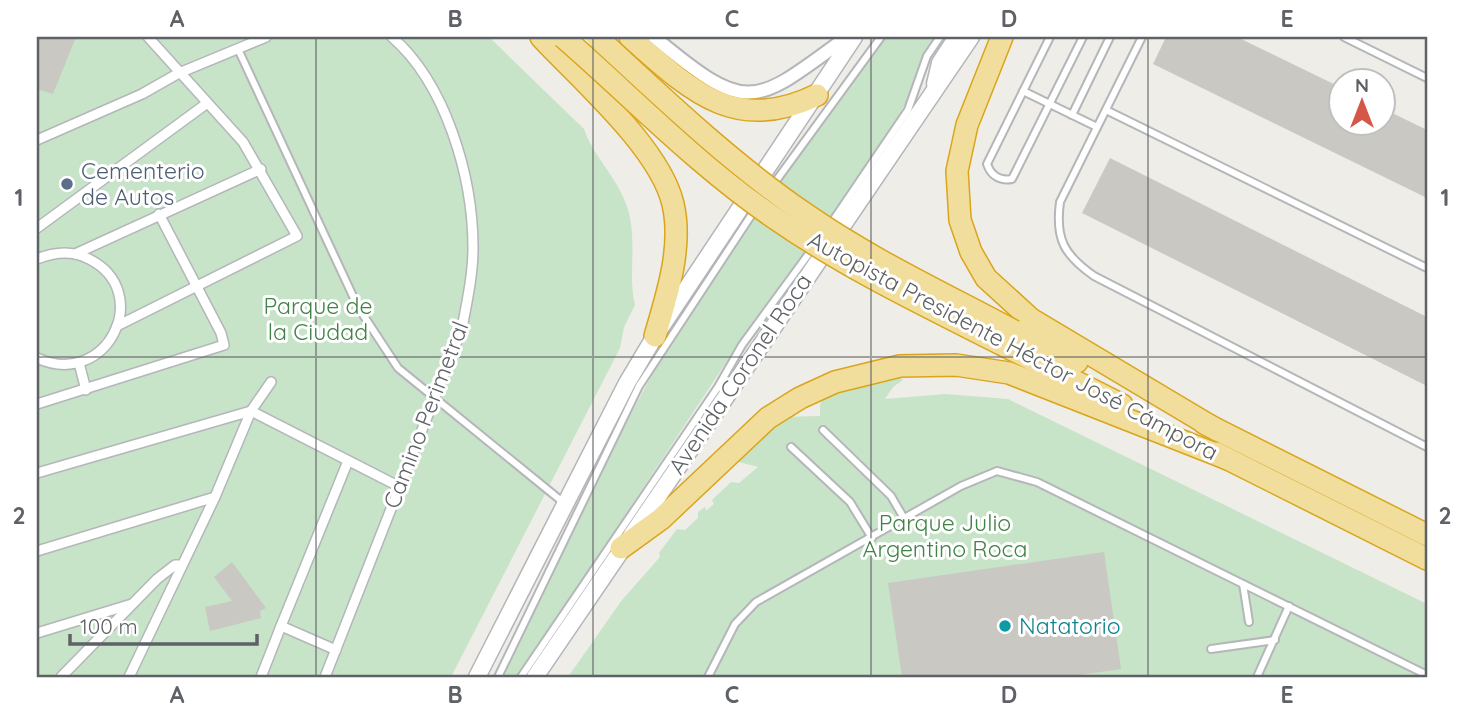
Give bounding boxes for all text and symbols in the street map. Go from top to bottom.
text: A [170,4,185,33]
text: B [447,4,463,33]
text: C [725,4,739,33]
text: D [1001,4,1017,33]
text: E [1280,4,1294,33]
north arrow [1328,66,1398,136]
text: N [1355,73,1369,97]
place label: Cementerio de Autos [81,156,205,211]
marker: Cementerio de Autos [59,176,75,192]
text: 1 [15,183,23,212]
text: 1 [1441,183,1449,212]
street label: Autopista Presidente Héctor José Cámpora [803,225,1223,466]
street label: Avenida Coronel Roca [662,268,818,480]
park label: Parque de la Ciudad [263,291,373,346]
street label: Camino Perimetral [376,317,475,513]
text: 2 [12,501,26,530]
text: 2 [1438,501,1452,530]
park label: Parque Julio Argentino Roca [863,508,1027,563]
scale bar [70,602,257,646]
place label: Natatorio [1019,611,1121,640]
text: 100 m [80,613,138,639]
marker: Natatorio [997,618,1013,634]
text: A [170,680,185,709]
text: B [447,680,463,709]
text: C [725,680,739,709]
text: D [1001,680,1017,709]
text: E [1280,680,1294,709]

